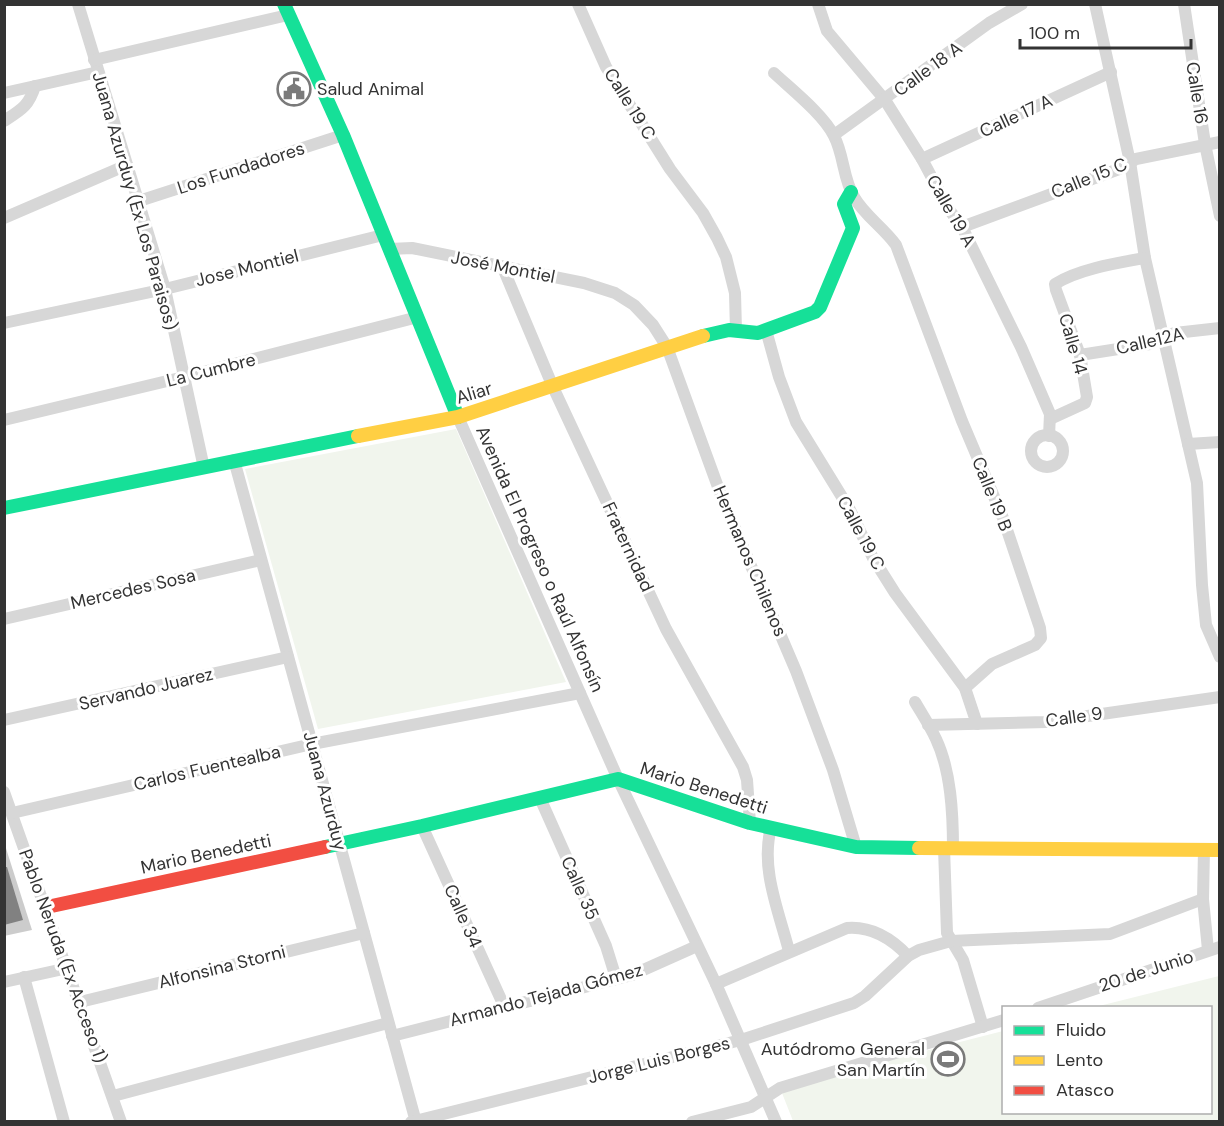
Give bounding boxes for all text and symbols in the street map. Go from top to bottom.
scale bar [1020,12,1191,50]
text: 100 m [1029,21,1080,45]
street label: Calle 18 A [889,36,967,102]
street label: Calle 16 [1180,60,1214,126]
street label: Calle 19 C [599,64,662,145]
street label: Juana Azurduy (Ex Los Paraisos) [87,69,183,333]
public building icon: Salud Animal [276,71,312,107]
place label: Salud Animal [317,77,424,101]
street label: Calle 17 A [976,89,1056,143]
street label: Los Fundadores [174,136,308,200]
street label: Calle 15 C [1047,152,1131,204]
street label: Calle 19 A [921,171,981,251]
street label: Jose Montiel [193,244,301,292]
street label: José Montiel [449,245,557,289]
street label: Calle 14 [1053,311,1093,377]
street label: Calle12A [1114,322,1186,360]
street label: La Cumbre [164,347,258,393]
street label: Aliar [453,376,495,410]
street label: Avenida El Progreso o Raúl Alfonsín [470,422,610,696]
street label: Calle 19 B [966,453,1018,535]
street label: Hermanos Chilenos [707,482,793,640]
street label: Calle 19 C [832,492,890,574]
street label: Fraternidad [597,498,659,596]
street label: Mercedes Sosa [68,563,198,615]
street label: Servando Juarez [76,662,216,716]
street label: Calle 9 [1044,701,1104,733]
street label: Juana Azurduy [298,729,352,853]
street label: Carlos Fuentealba [131,739,283,797]
street label: Mario Benedetti [637,756,771,820]
street label: Mario Benedetti [139,828,273,880]
street label: Pablo Neruda (Ex Acceso 1) [13,846,113,1066]
street label: Calle 35 [555,852,605,924]
street label: Calle 34 [438,880,488,952]
street label: Alfonsina Storni [156,940,288,994]
street label: 20 de Junio [1096,944,1196,998]
street label: Armando Tejada Gómez [447,958,645,1032]
legend [1002,1006,1212,1114]
text: Fluido [1056,1018,1106,1042]
street label: Jorge Luis Borges [585,1031,733,1089]
place label: Autódromo General San Martín [761,1037,925,1082]
sports icon: Autódromo General San Martín [930,1041,966,1077]
text: Lento [1056,1048,1103,1072]
text: Atasco [1056,1078,1114,1102]

